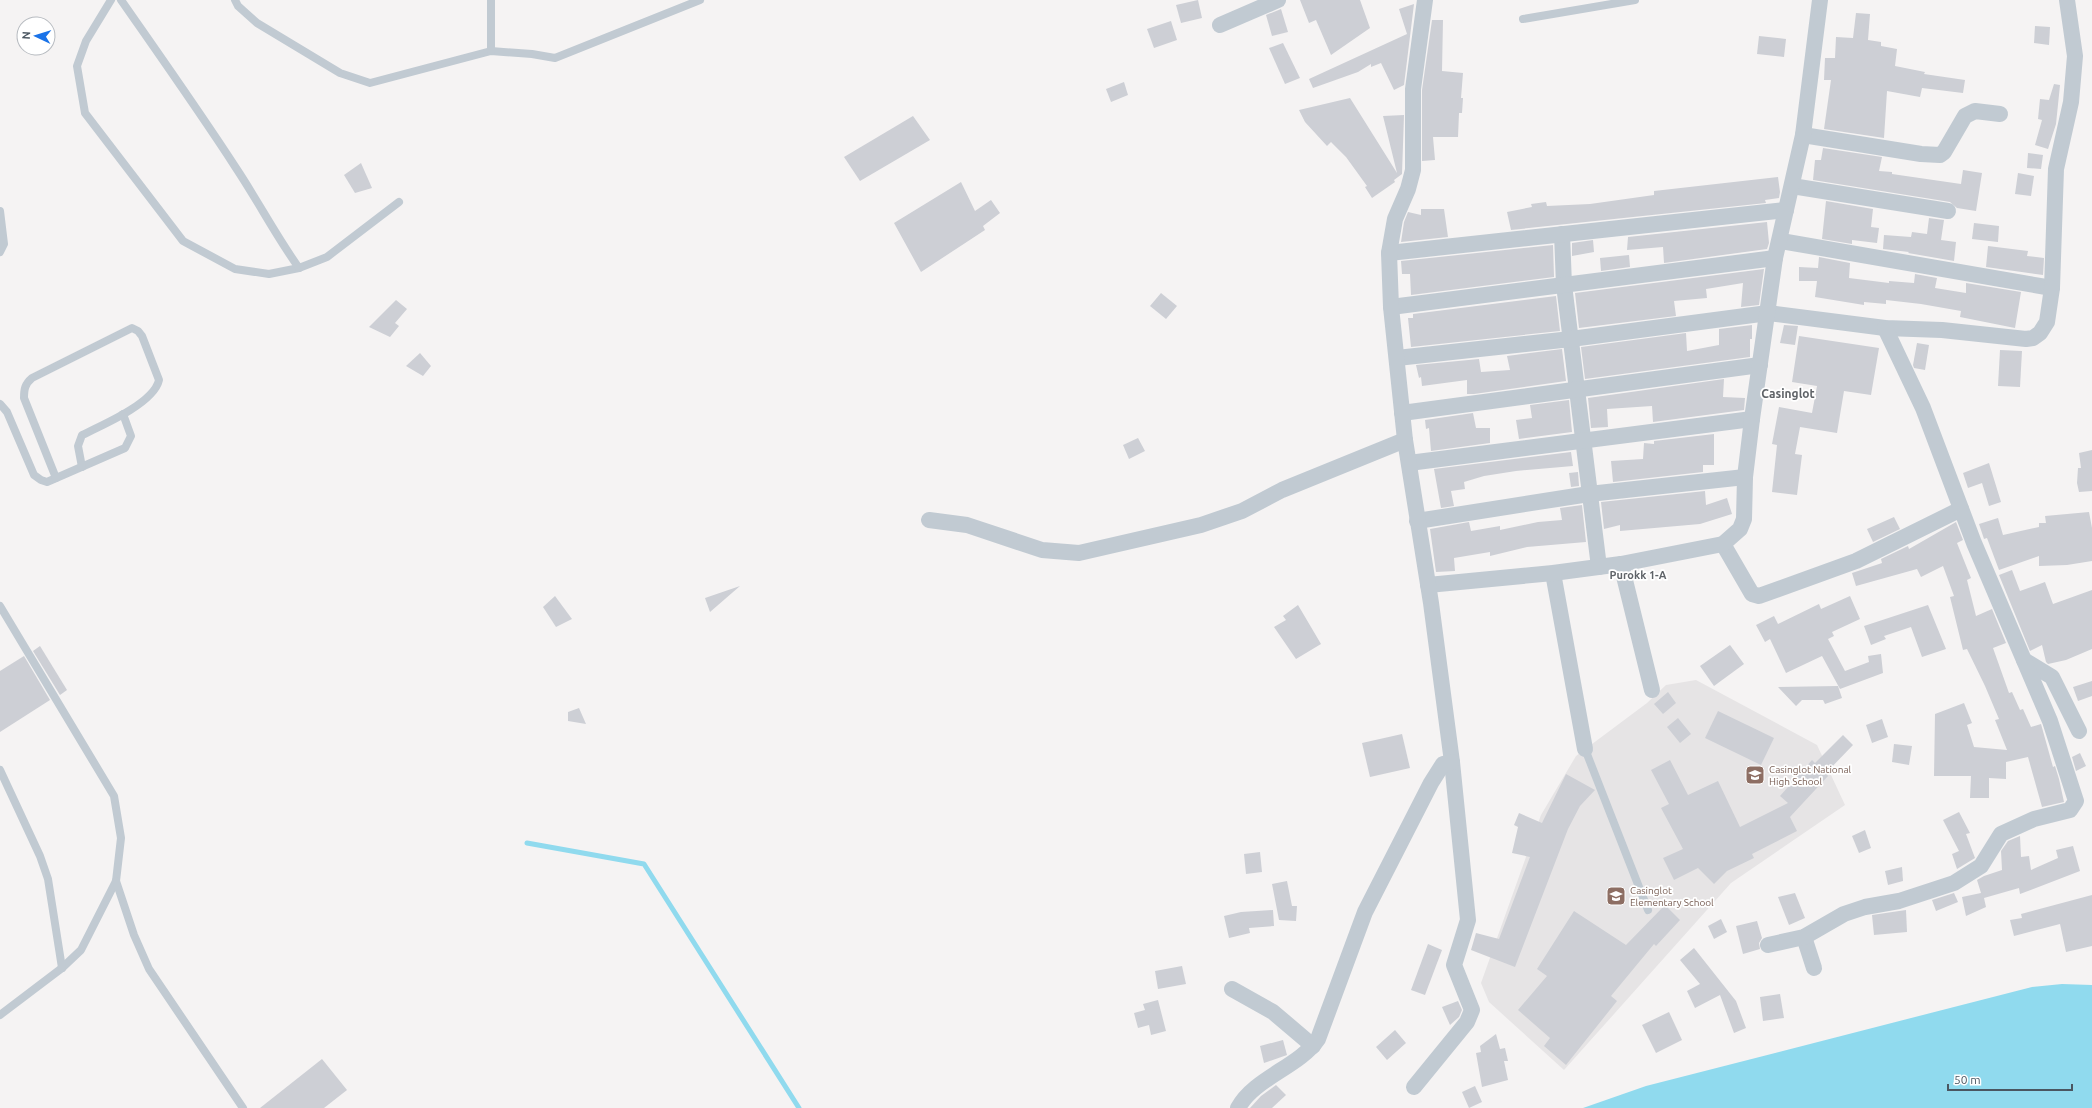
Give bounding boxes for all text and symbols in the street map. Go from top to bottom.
north arrow [16,16,56,56]
text: N [20,31,32,40]
district label: Casinglot [1761,387,1815,400]
district label: Purokk 1-A [1610,569,1667,581]
school or university icon: Casinglot National High School [1744,764,1766,786]
place label: Casinglot National High School [1769,764,1852,787]
school or university icon: Casinglot Elementary School [1605,885,1627,907]
place label: Casinglot Elementary School [1630,885,1714,908]
scale bar [1948,1066,2072,1092]
text: 50 m [1954,1073,1981,1086]

